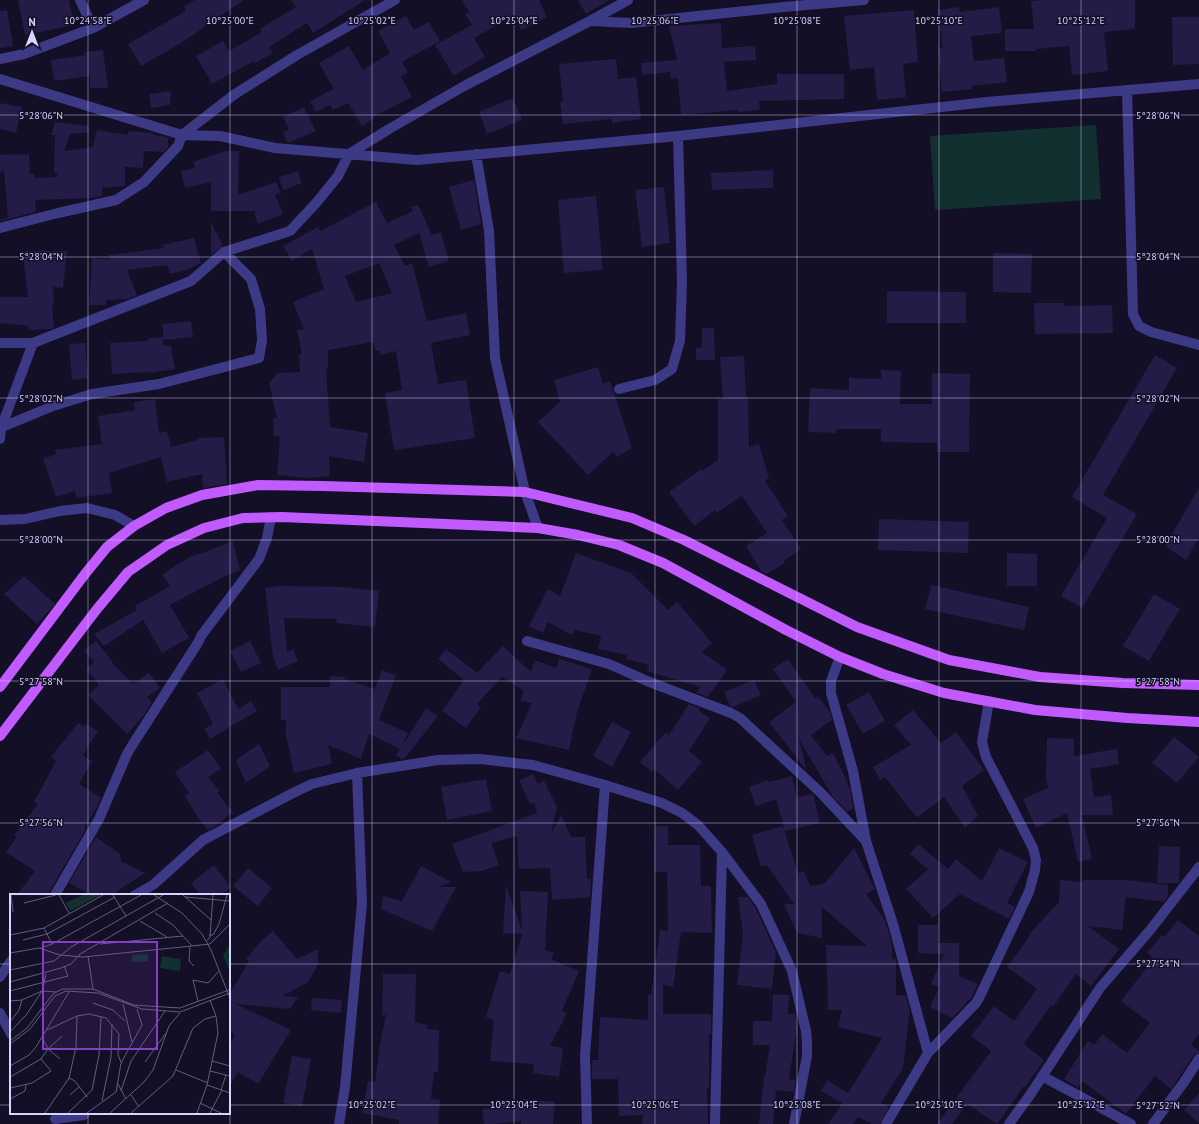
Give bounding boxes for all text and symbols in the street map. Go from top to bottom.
north arrow [12,12,52,52]
text: 10°24'58"E [64,14,112,27]
text: 10°25'00"E [206,14,254,27]
text: 10°25'02"E [348,14,396,27]
text: 10°25'04"E [490,14,538,27]
text: 10°25'06"E [631,14,679,27]
text: 10°25'08"E [773,14,821,27]
text: 10°25'10"E [915,14,963,27]
text: 10°25'12"E [1057,14,1105,27]
text: N [28,15,36,29]
text: 5°28'06"N [19,109,63,122]
text: 5°28'06"N [1136,109,1180,122]
text: 5°28'04"N [19,250,63,263]
text: 5°28'04"N [1136,250,1180,263]
text: 5°28'02"N [19,392,63,405]
text: 5°28'02"N [1136,392,1180,405]
text: 5°28'00"N [19,533,63,546]
text: 5°28'00"N [1136,533,1180,546]
text: 5°27'58"N [19,675,63,688]
text: 5°27'58"N [1136,675,1180,688]
text: 5°27'56"N [19,816,63,829]
text: 5°27'56"N [1136,816,1180,829]
inset map [10,894,230,1114]
text: 5°27'54"N [1136,957,1180,970]
text: 10°25'02"E [348,1098,396,1111]
text: 10°25'04"E [490,1098,538,1111]
text: 10°25'06"E [631,1098,679,1111]
text: 10°25'08"E [773,1098,821,1111]
text: 10°25'10"E [915,1098,963,1111]
text: 10°25'12"E [1057,1098,1105,1111]
text: 5°27'52"N [1136,1099,1180,1112]

